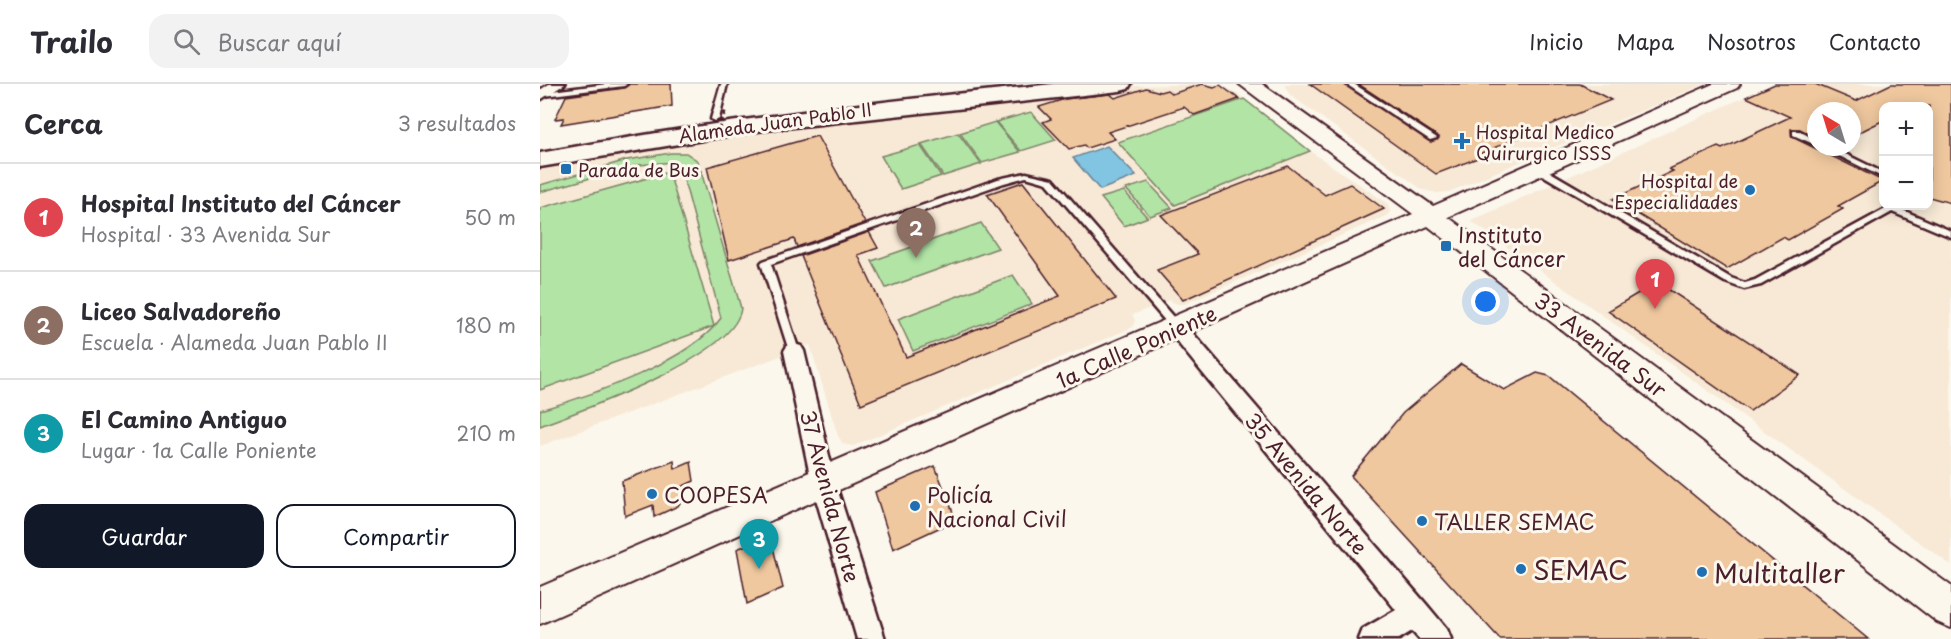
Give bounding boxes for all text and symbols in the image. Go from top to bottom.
search box [149,14,569,68]
text: Trailo [30,20,113,63]
icon: search [170,25,203,58]
text: Buscar aquí [218,25,341,58]
text: Inicio [1529,25,1583,57]
text: Mapa [1616,25,1674,57]
text: Nosotros [1707,25,1796,57]
text: Contacto [1829,25,1921,57]
street label: Alameda Juan Pablo II [677,95,873,149]
north arrow [1807,102,1861,156]
map controls [1879,102,1933,210]
button: + [1879,102,1933,156]
text: Cerca [24,104,103,143]
text: 3 resultados [398,108,516,138]
place label: Hospital Medico Quirurgico ISSS [1476,118,1614,166]
marker: Hospital Medico Quirurgico ISSS [1453,132,1471,150]
place label: Parada de Bus [578,156,699,183]
button: − [1879,156,1933,210]
marker: Parada de Bus [559,162,573,176]
place label: Hospital de Especialidades [1614,167,1738,215]
marker: Hospital de Especialidades [1743,183,1757,197]
text: Hospital Instituto del Cáncer [81,186,401,219]
text: 1 [39,202,48,232]
text: 50 m [464,202,516,232]
pin: 2 [896,208,935,258]
place label: Instituto del Cáncer [1458,218,1565,274]
text: Hospital · 33 Avenida Sur [81,219,330,249]
marker: Instituto del Cáncer [1439,239,1453,253]
pin: 1 [1636,260,1674,309]
street label: 33 Avenida Sur [1528,284,1674,405]
your location [1471,287,1500,316]
text: Liceo Salvadoreño [81,294,281,327]
street label: 1a Calle Poniente [1051,296,1221,396]
text: 2 [36,310,51,340]
text: 180 m [456,310,516,340]
text: Escuela · Alameda Juan Pablo II [81,327,388,357]
text: El Camino Antiguo [81,402,287,435]
street label: 35 Avenida Norte [1238,405,1376,561]
street label: 37 Avenida Norte [793,406,869,586]
text: 3 [37,418,50,448]
text: 210 m [457,418,516,448]
text: Lugar · 1a Calle Poniente [81,435,317,465]
place label: COOPESA [664,478,768,510]
place label: Policía Nacional Civil [927,478,1067,534]
marker: COOPESA [645,487,659,501]
marker: Policía Nacional Civil [908,499,922,513]
button: Guardar [24,504,264,568]
button: Compartir [276,504,516,568]
place label: TALLER SEMAC [1434,505,1595,537]
marker: TALLER SEMAC [1415,514,1429,528]
pin: 3 [740,520,778,569]
place label: SEMAC [1533,550,1628,589]
place label: Multitaller [1714,553,1846,592]
marker: SEMAC [1514,562,1528,576]
marker: Multitaller [1695,565,1709,579]

